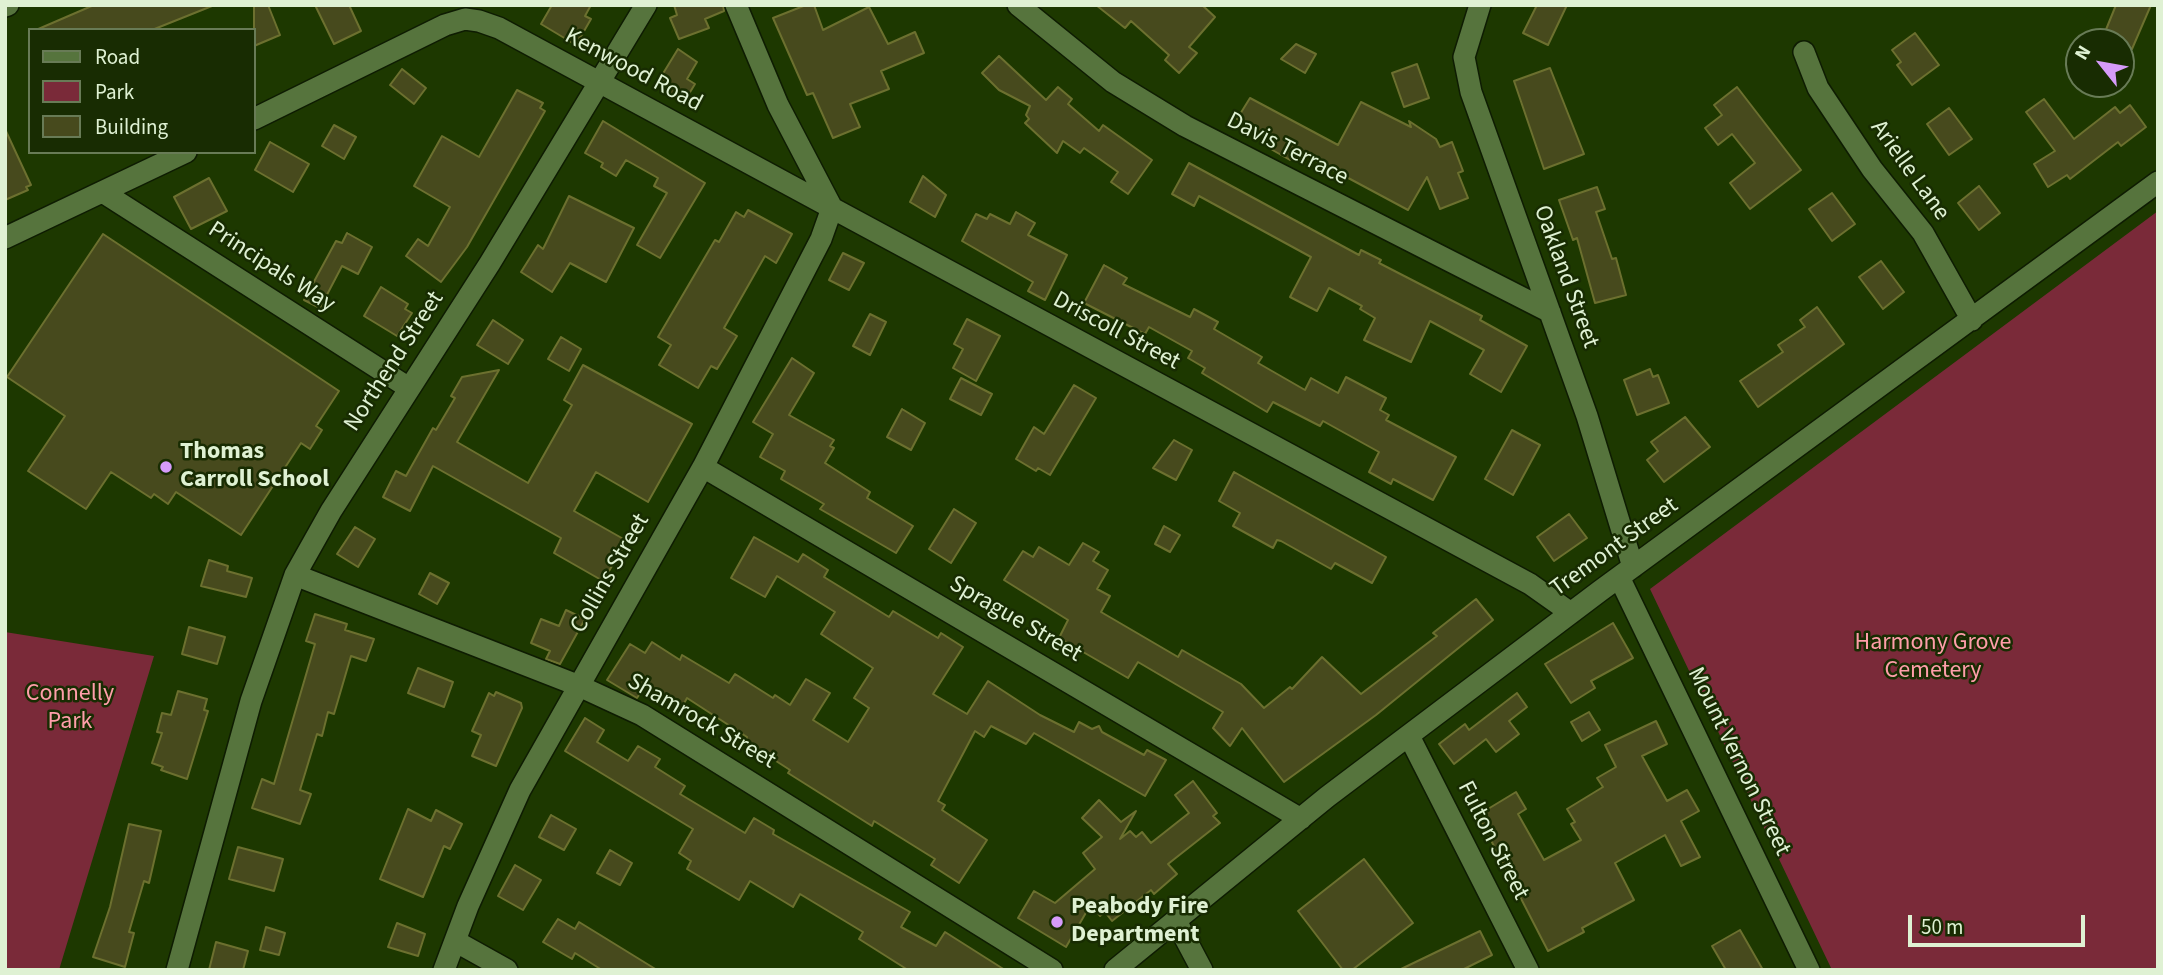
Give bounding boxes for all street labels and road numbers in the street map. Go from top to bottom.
street label: Kenwood Road [559,23,707,119]
street label: Davis Terrace [1221,107,1353,193]
street label: Arielle Lane [1863,115,1955,227]
street label: Oakland Street [1526,202,1604,352]
street label: Principals Way [202,216,340,320]
street label: Northend Street [339,287,451,437]
street label: Driscoll Street [1048,287,1184,377]
street label: Tremont Street [1546,492,1684,604]
street label: Collins Street [565,509,657,639]
street label: Sprague Street [944,571,1086,669]
street label: Mount Vernon Street [1680,663,1796,861]
street label: Shamrock Street [622,668,780,776]
street label: Fulton Street [1450,777,1534,905]

